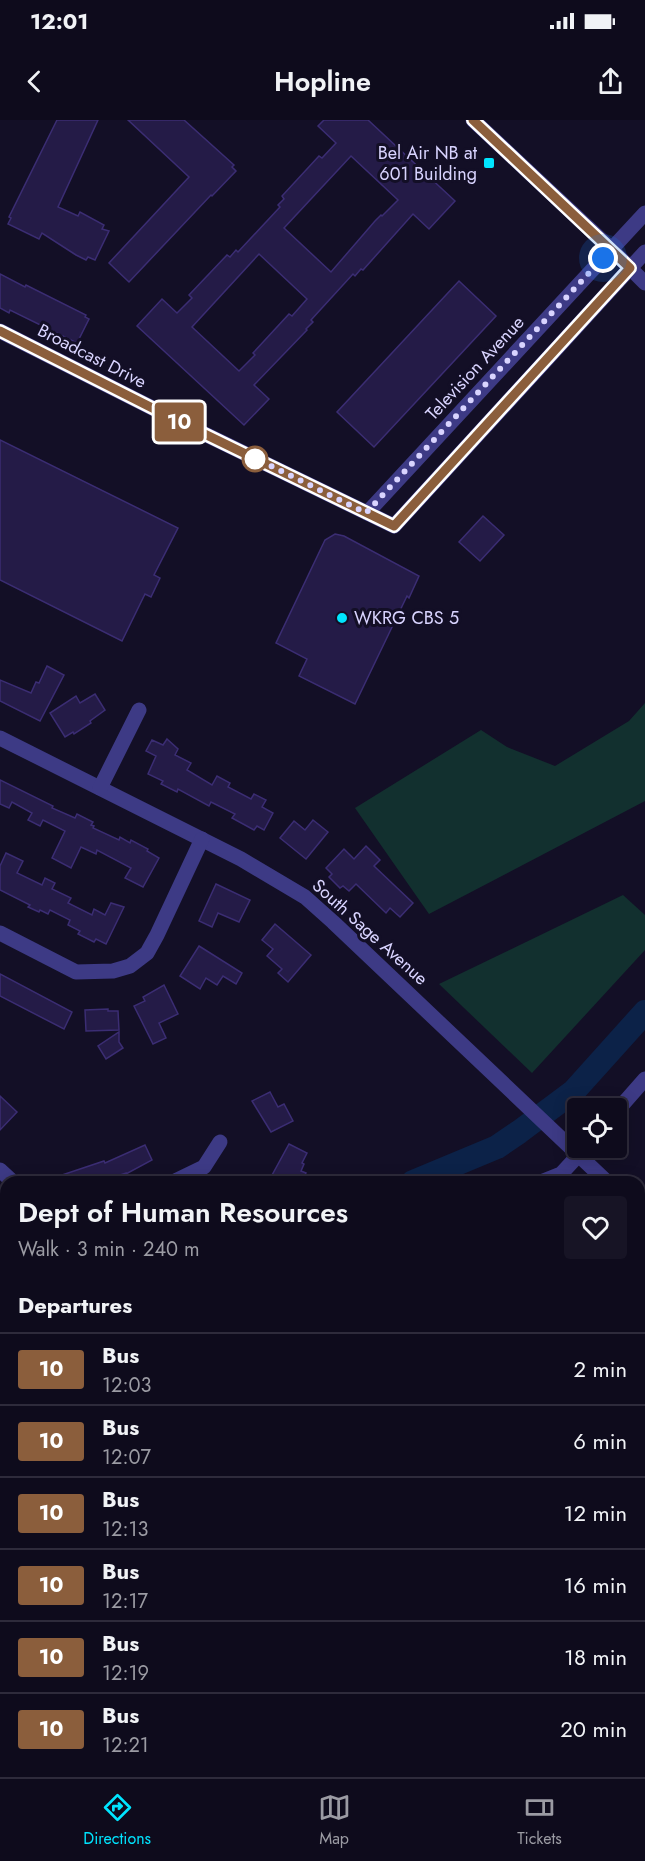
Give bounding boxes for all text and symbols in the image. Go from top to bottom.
text: 12:01 [30,5,88,37]
text: Hopline [274,62,371,101]
icon: back [18,65,51,98]
icon: share [594,65,627,98]
place label: Bel Air NB at 601 Building [378,140,478,187]
marker: Bel Air NB at 601 Building [482,156,496,170]
your location [588,243,618,273]
street label: Television Avenue [420,310,530,426]
street label: Broadcast Drive [33,317,151,395]
line badge: 10 [152,402,206,442]
text: 10 [167,407,191,437]
unlabelled marker [242,446,268,472]
place label: WKRG CBS 5 [354,605,459,631]
marker: WKRG CBS 5 [335,611,349,625]
street label: South Sage Avenue [306,873,434,991]
map controls [567,1098,627,1158]
button: locate [567,1098,627,1158]
text: Dept of Human Resources [18,1192,348,1233]
button: heart [564,1196,627,1259]
text: Walk · 3 min · 240 m [18,1235,200,1264]
text: Departures [18,1289,132,1321]
text: Bus [102,1339,139,1371]
text: 2 min [573,1353,627,1385]
text: 10 [39,1354,63,1384]
text: 12:03 [102,1371,151,1400]
text: Bus [102,1411,139,1443]
text: 6 min [573,1425,627,1457]
text: 10 [39,1426,63,1456]
text: 12:07 [102,1443,151,1472]
text: Bus [102,1483,139,1515]
text: 12 min [564,1497,627,1529]
text: 10 [39,1498,63,1528]
text: 12:13 [102,1515,148,1544]
text: Bus [102,1555,139,1587]
text: 16 min [563,1569,627,1601]
text: 10 [39,1570,63,1600]
text: 12:17 [102,1587,148,1616]
text: Bus [102,1627,139,1659]
text: 18 min [564,1641,627,1673]
text: 10 [39,1642,63,1672]
text: 12:19 [102,1659,149,1688]
text: Bus [102,1699,139,1731]
text: 20 min [560,1713,627,1745]
text: 10 [39,1714,63,1744]
text: 12:21 [102,1731,149,1760]
tab: Directions [83,1791,151,1850]
tab: Map [318,1791,351,1850]
tab: Tickets [517,1791,562,1850]

